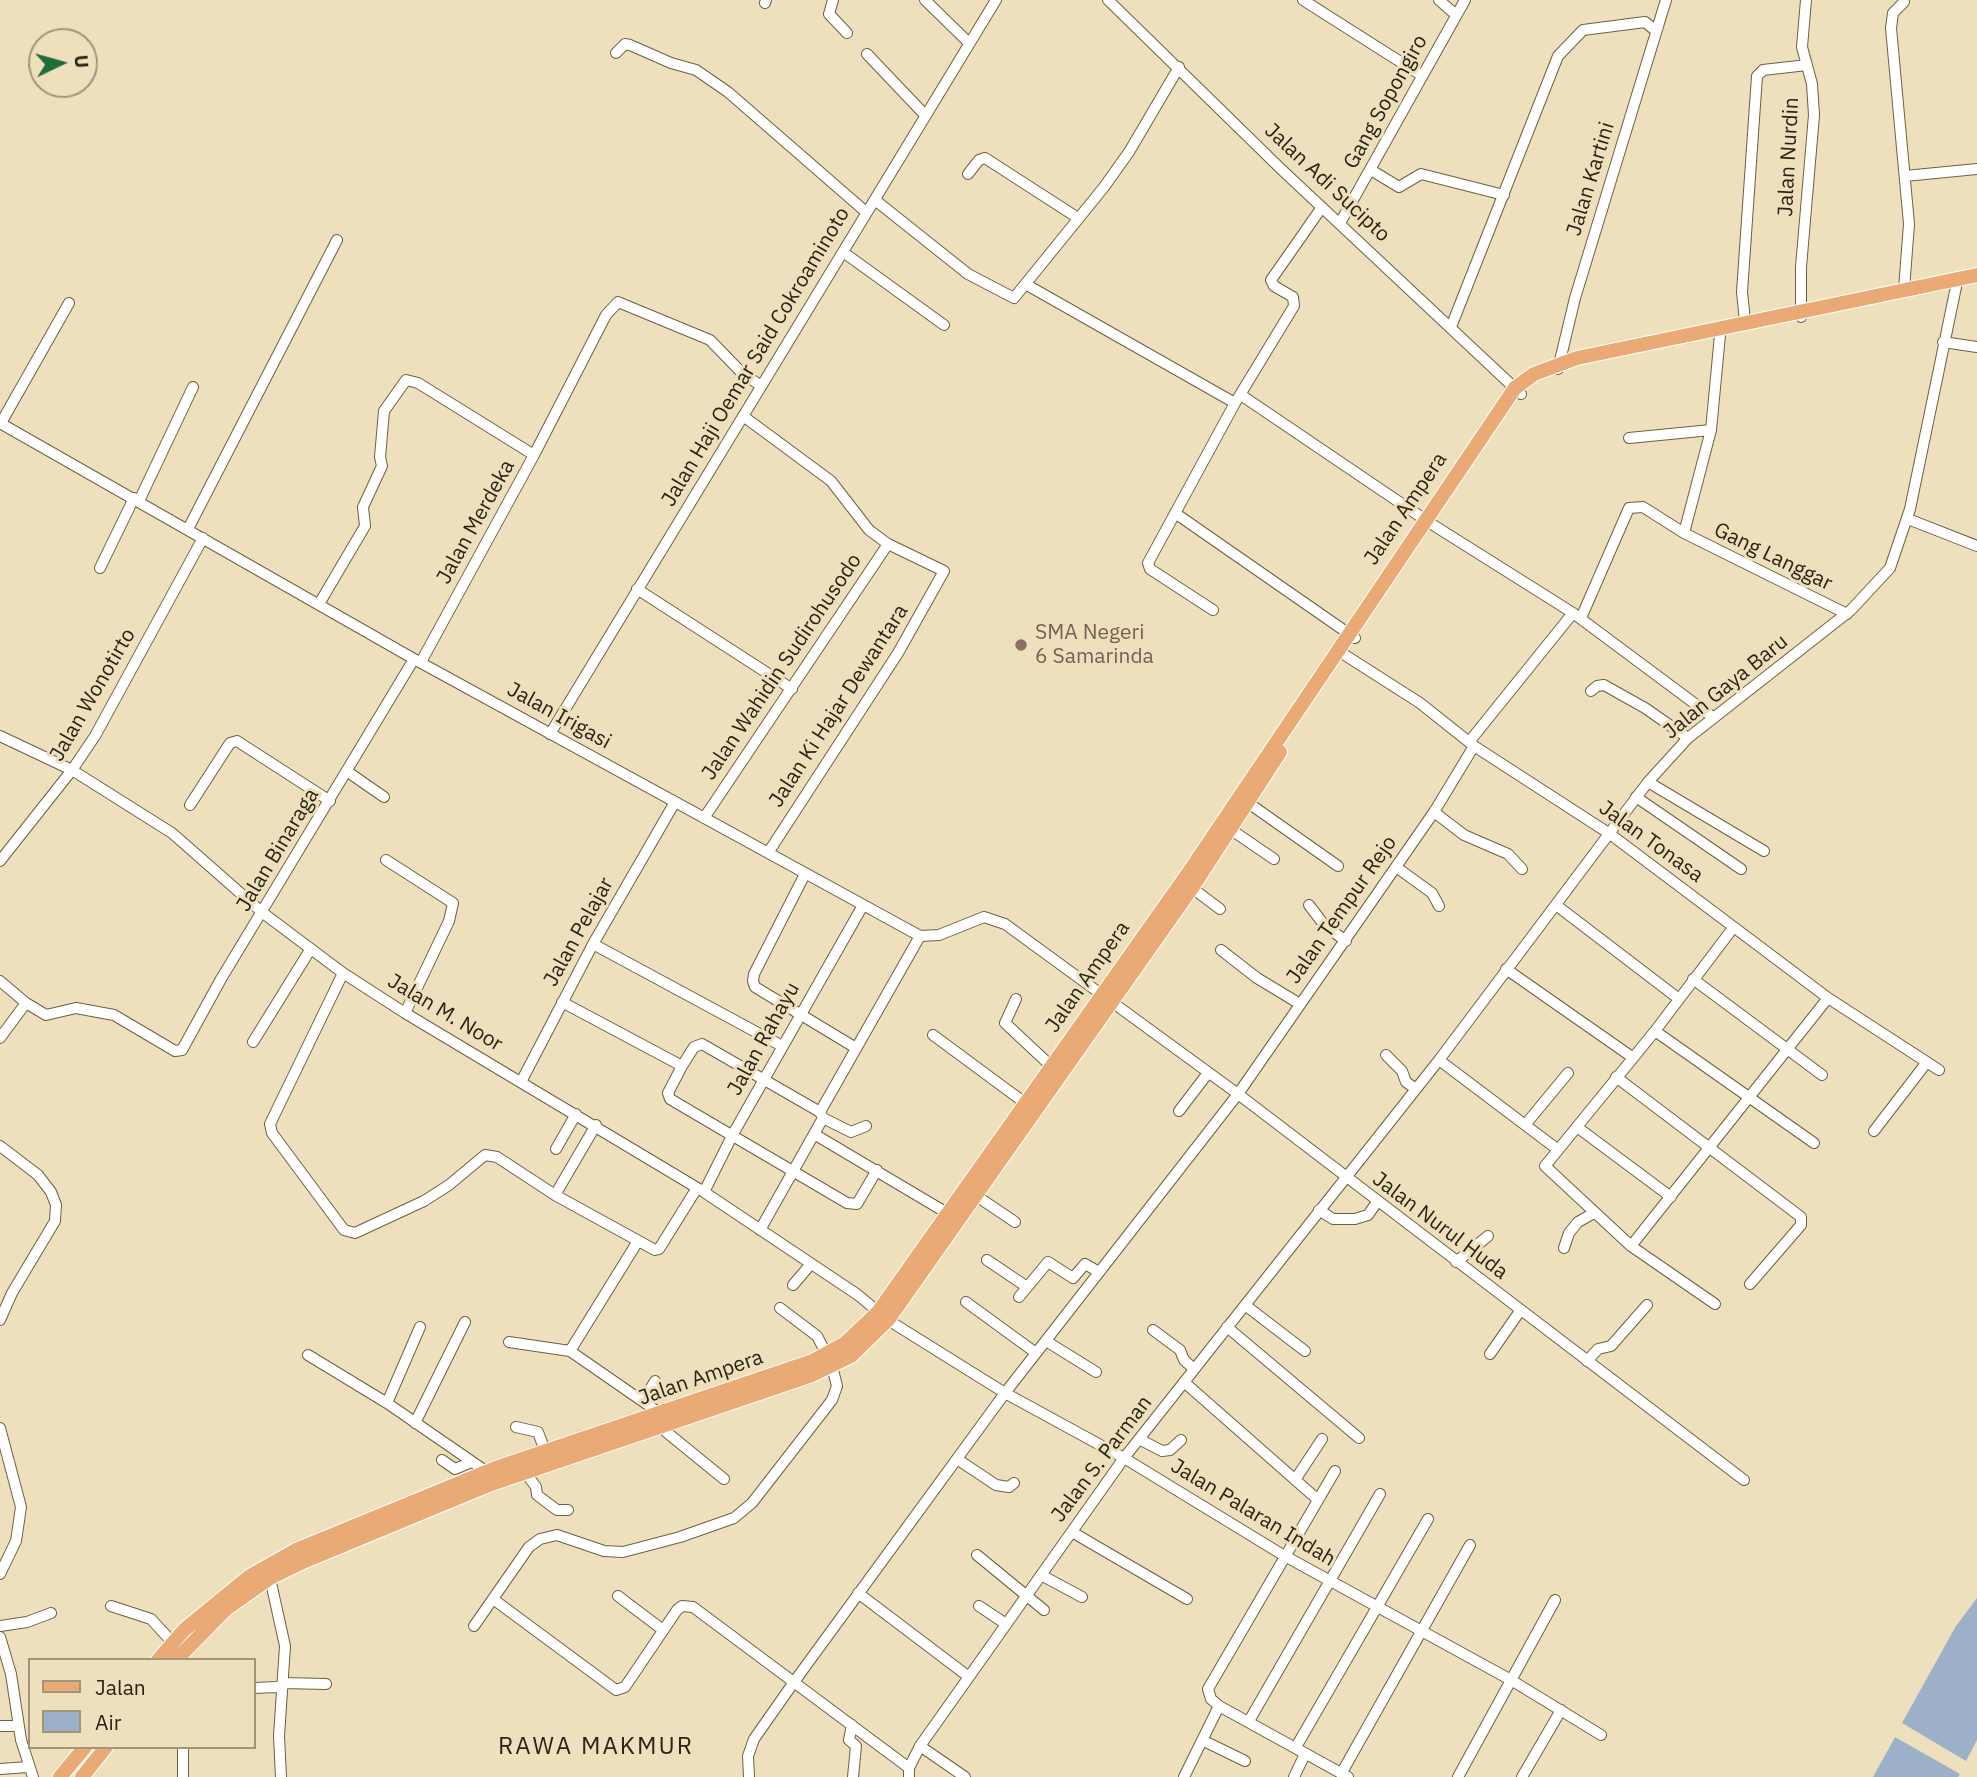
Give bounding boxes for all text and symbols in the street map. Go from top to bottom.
north arrow [28,28,98,98]
street label: Gang Sopongiro [1339,31,1433,173]
text: U [69,54,94,69]
street label: Jalan Nurdin [1773,97,1805,217]
street label: Jalan Adi Sucipto [1259,118,1395,248]
street label: Jalan Kartini [1562,119,1620,239]
street label: Jalan Haji Oemar Said Cokroaminoto [657,203,855,511]
street label: Jalan Ampera [1359,448,1453,570]
street label: Jalan Merdeka [432,456,520,588]
street label: Gang Langgar [1710,518,1836,596]
street label: Jalan Wahidin Sudirohusodo [697,549,867,785]
street label: Jalan Ki Hajar Dewantara [764,600,914,812]
place label: SMA Negeri 6 Samarinda [1035,620,1154,670]
street label: Jalan Wonotirto [45,624,141,766]
street label: Jalan Gaya Baru [1659,629,1793,745]
marker: SMA Negeri 6 Samarinda [1013,637,1029,653]
street label: Jalan Irigasi [503,677,615,755]
street label: Jalan Binaraga [231,784,325,916]
street label: Jalan Tonasa [1594,796,1708,888]
street label: Jalan Tempur Rejo [1282,831,1402,989]
street label: Jalan Pelajar [539,873,619,991]
street label: Jalan Ampera [1040,916,1136,1038]
street label: Jalan M. Noor [383,969,507,1057]
street label: Jalan Rahayu [723,978,805,1100]
street label: Jalan Nurul Huda [1367,1167,1513,1285]
street label: Jalan Ampera [635,1345,767,1411]
street label: Jalan S. Parman [1046,1391,1158,1527]
street label: Jalan Palaran Indah [1166,1454,1340,1572]
legend [28,1658,256,1749]
text: Jalan [95,1673,146,1701]
text: Air [95,1708,121,1736]
district label: RAWA MAKMUR [499,1733,693,1761]

